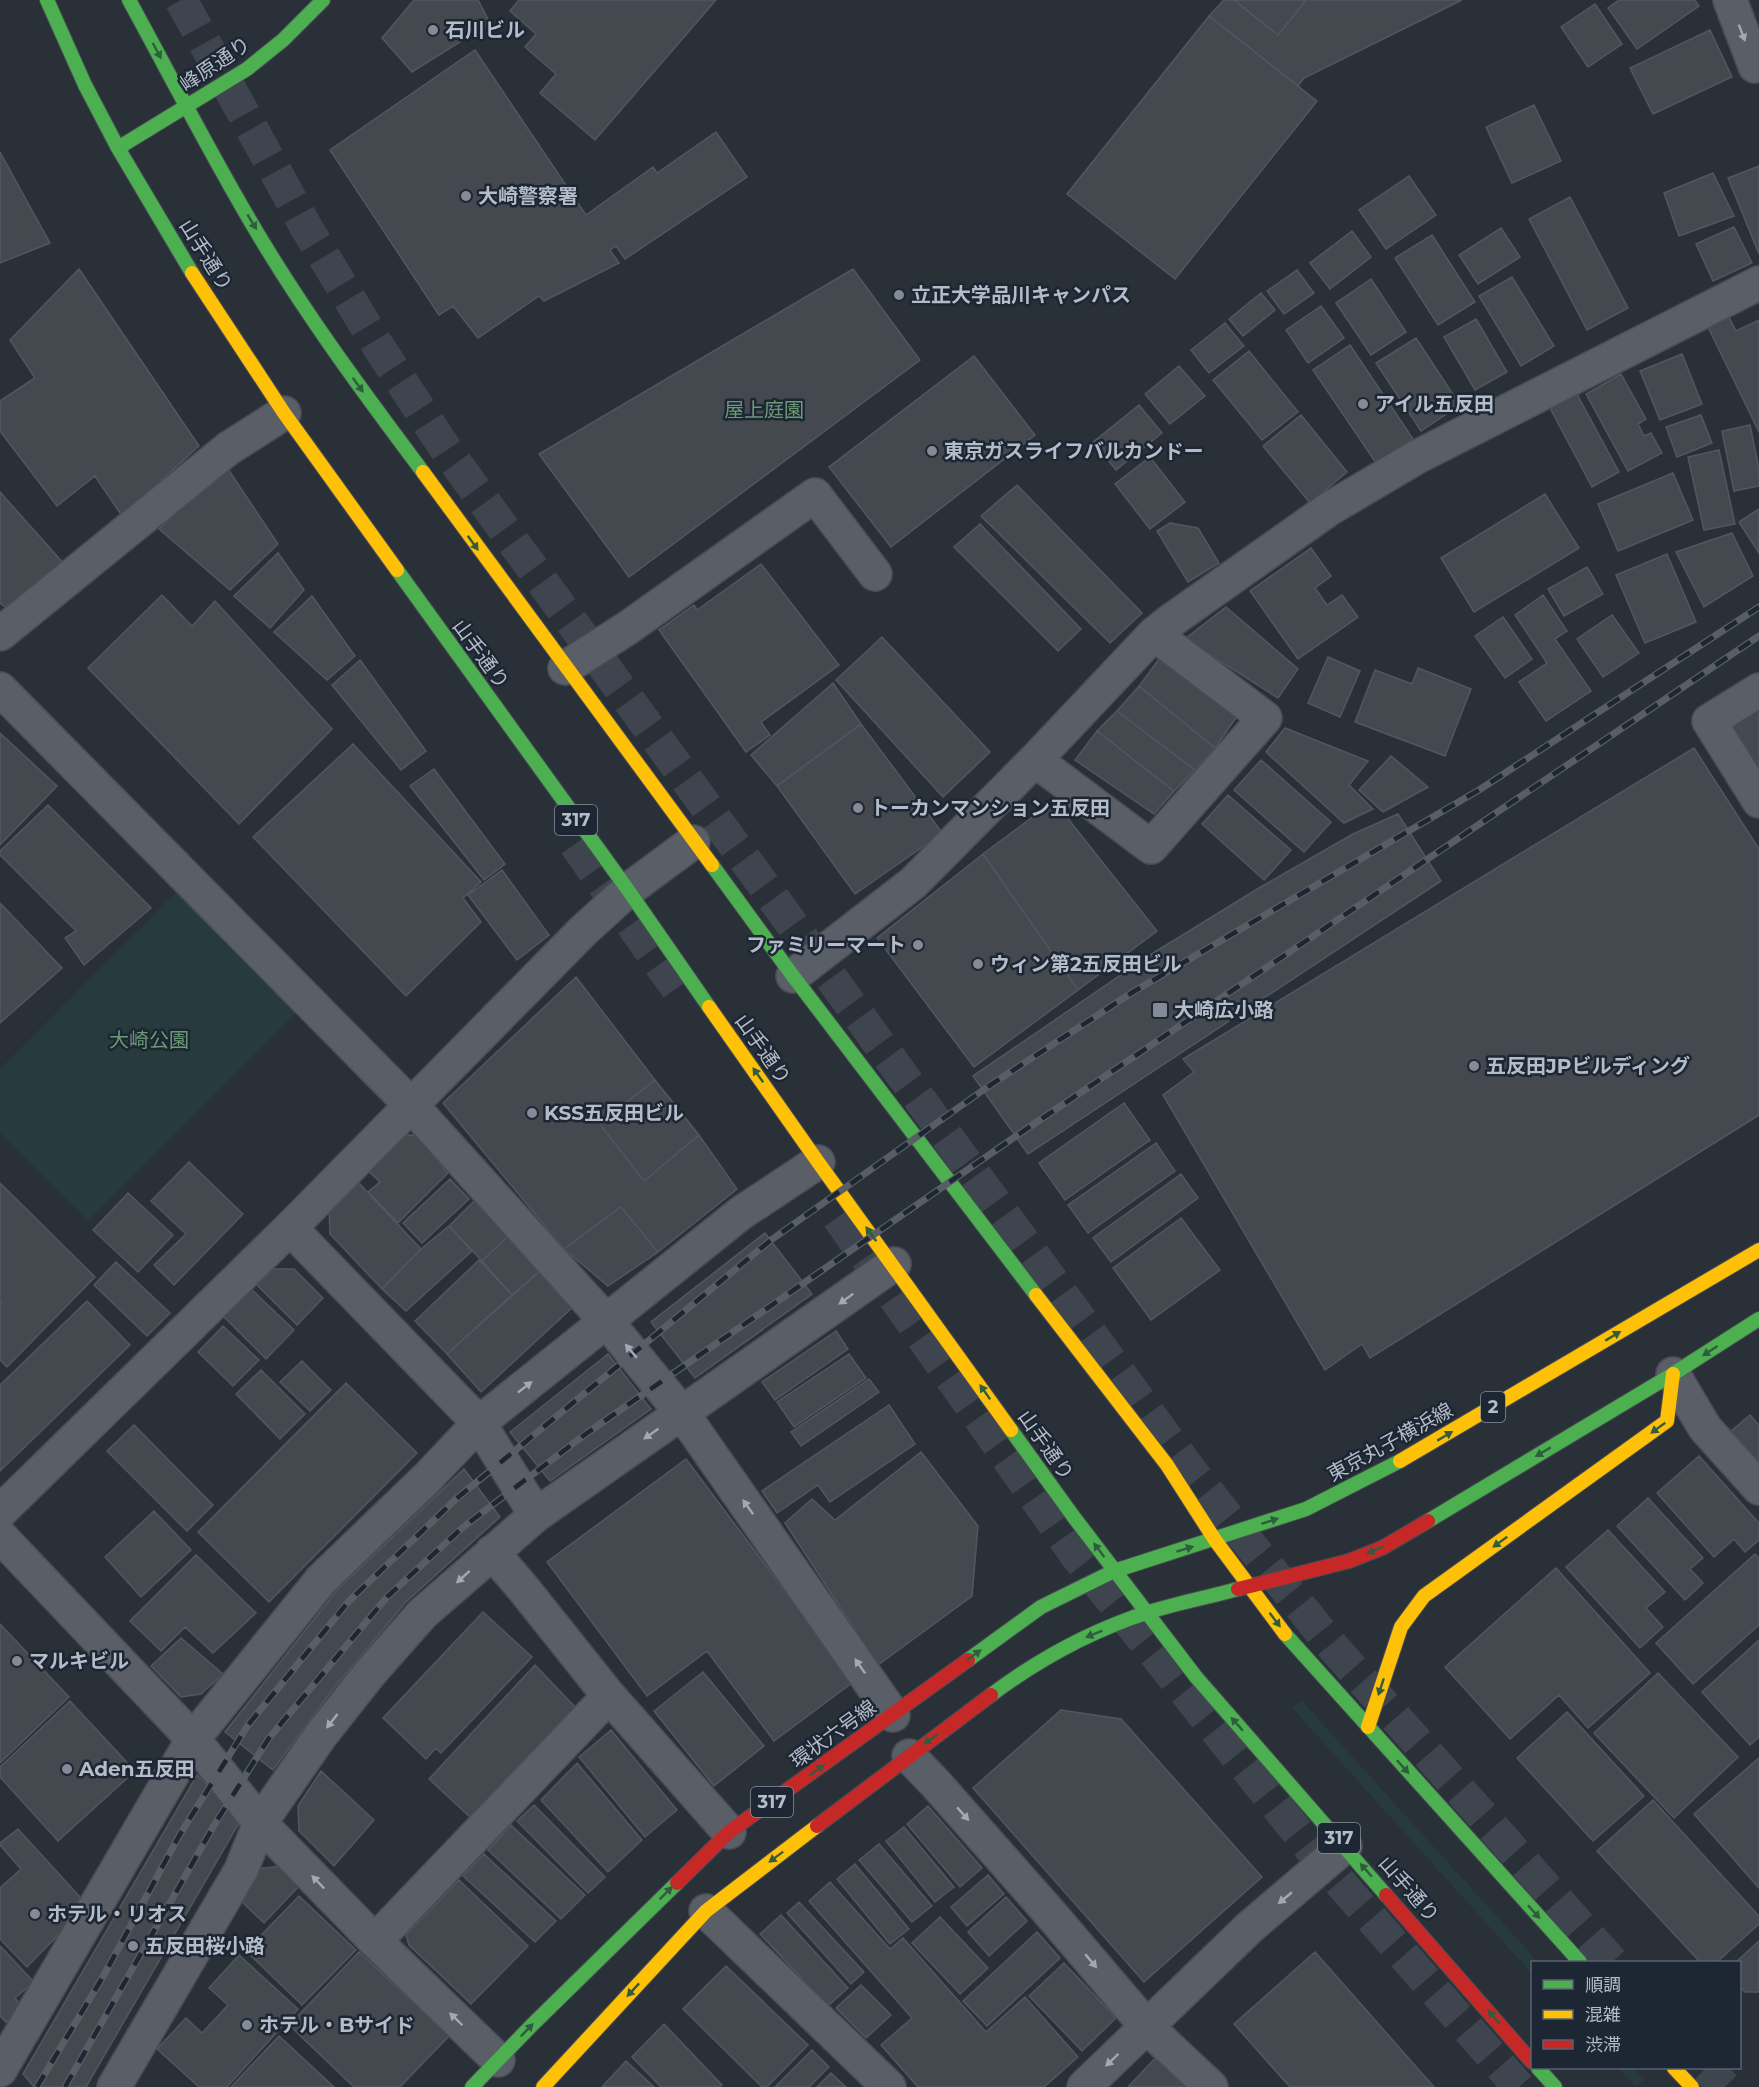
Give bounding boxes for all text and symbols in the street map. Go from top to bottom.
place label: 石川ビル [445,18,525,42]
marker: 石川ビル [426,23,440,37]
one-way arrow [1738,24,1748,42]
street label: 峰原通り [175,32,255,96]
one-way arrow [153,43,162,60]
place label: 大崎警察署 [478,184,578,208]
marker: 大崎警察署 [459,189,473,203]
one-way arrow [246,214,257,230]
street label: 山手通り [175,215,237,295]
place label: 立正大学品川キャンパス [911,283,1131,307]
marker: 立正大学品川キャンパス [892,288,906,302]
one-way arrow [352,377,364,393]
place label: アイル五反田 [1375,392,1494,416]
marker: アイル五反田 [1356,397,1370,411]
park label: 屋上庭園 [724,398,804,422]
place label: 東京ガスライフバルカンドー [944,439,1203,463]
marker: 東京ガスライフバルカンドー [925,444,939,458]
one-way arrow [467,534,479,550]
street label: 山手通り [448,615,514,693]
place label: トーカンマンション五反田 [870,796,1110,820]
marker: トーカンマンション五反田 [851,801,865,815]
road number: 317 [555,805,597,835]
place label: ファミリーマート [746,933,906,957]
marker: ファミリーマート [911,938,925,952]
place label: ウィン第2五反田ビル [990,952,1182,976]
marker: ウィン第2五反田ビル [971,957,985,971]
place label: 大崎広小路 [1174,998,1274,1022]
marker: 大崎広小路 [1151,1001,1169,1019]
street label: 山手通り [730,1009,796,1089]
park label: 大崎公園 [109,1028,189,1052]
place label: 五反田JPビルディング [1486,1054,1690,1078]
marker: 五反田JPビルディング [1467,1059,1481,1073]
one-way arrow [752,1067,764,1083]
place label: KSS五反田ビル [544,1101,684,1125]
marker: KSS五反田ビル [525,1106,539,1120]
one-way arrow [865,1226,877,1242]
one-way arrow [839,1293,855,1305]
one-way arrow [1605,1331,1621,1342]
one-way arrow [624,1343,637,1359]
one-way arrow [1702,1345,1718,1356]
one-way arrow [517,1381,532,1394]
one-way arrow [979,1384,991,1400]
road number: 2 [1481,1392,1505,1422]
street label: 東京丸子横浜線 [1323,1398,1457,1486]
street label: 山手通り [1013,1405,1079,1485]
one-way arrow [1650,1422,1666,1434]
one-way arrow [644,1428,660,1440]
one-way arrow [1437,1430,1453,1441]
one-way arrow [1535,1446,1551,1457]
one-way arrow [742,1499,754,1515]
one-way arrow [1261,1516,1279,1525]
one-way arrow [1492,1536,1508,1548]
one-way arrow [1093,1543,1105,1558]
one-way arrow [1176,1544,1194,1553]
one-way arrow [1365,1545,1383,1555]
one-way arrow [456,1570,471,1583]
one-way arrow [1268,1613,1280,1628]
one-way arrow [1085,1629,1103,1639]
place label: マルキビル [29,1649,129,1673]
one-way arrow [966,1649,982,1661]
marker: マルキビル [10,1654,24,1668]
one-way arrow [854,1659,866,1675]
one-way arrow [1376,1678,1385,1696]
street label: 環状六号線 [785,1695,881,1773]
one-way arrow [325,1713,338,1729]
one-way arrow [1231,1716,1244,1732]
one-way arrow [923,1733,938,1745]
place label: Aden五反田 [78,1757,195,1781]
one-way arrow [1396,1759,1409,1774]
marker: Aden五反田 [60,1762,74,1776]
one-way arrow [808,1764,824,1776]
road number: 317 [751,1787,793,1817]
one-way arrow [956,1806,969,1822]
road number: 317 [1318,1823,1360,1853]
one-way arrow [768,1851,783,1863]
street label: 山手通り [1374,1851,1444,1927]
one-way arrow [1360,1863,1373,1878]
one-way arrow [311,1876,325,1890]
one-way arrow [658,1886,672,1900]
one-way arrow [1278,1891,1293,1904]
place label: ホテル・リオス [47,1902,187,1926]
one-way arrow [1527,1904,1541,1919]
marker: ホテル・リオス [28,1907,42,1921]
place label: 五反田桜小路 [145,1934,265,1958]
marker: 五反田桜小路 [126,1939,140,1953]
one-way arrow [1084,1953,1097,1969]
legend [1531,1961,1741,2069]
text: 順調 [1585,1974,1621,1996]
one-way arrow [627,1982,641,1996]
text: 混雑 [1585,2004,1621,2026]
one-way arrow [1488,2010,1501,2025]
place label: ホテル・Bサイド [259,2013,414,2037]
one-way arrow [450,2013,464,2027]
marker: ホテル・Bサイド [240,2018,254,2032]
one-way arrow [520,2022,534,2037]
text: 渋滞 [1585,2034,1621,2056]
one-way arrow [1105,2053,1120,2067]

